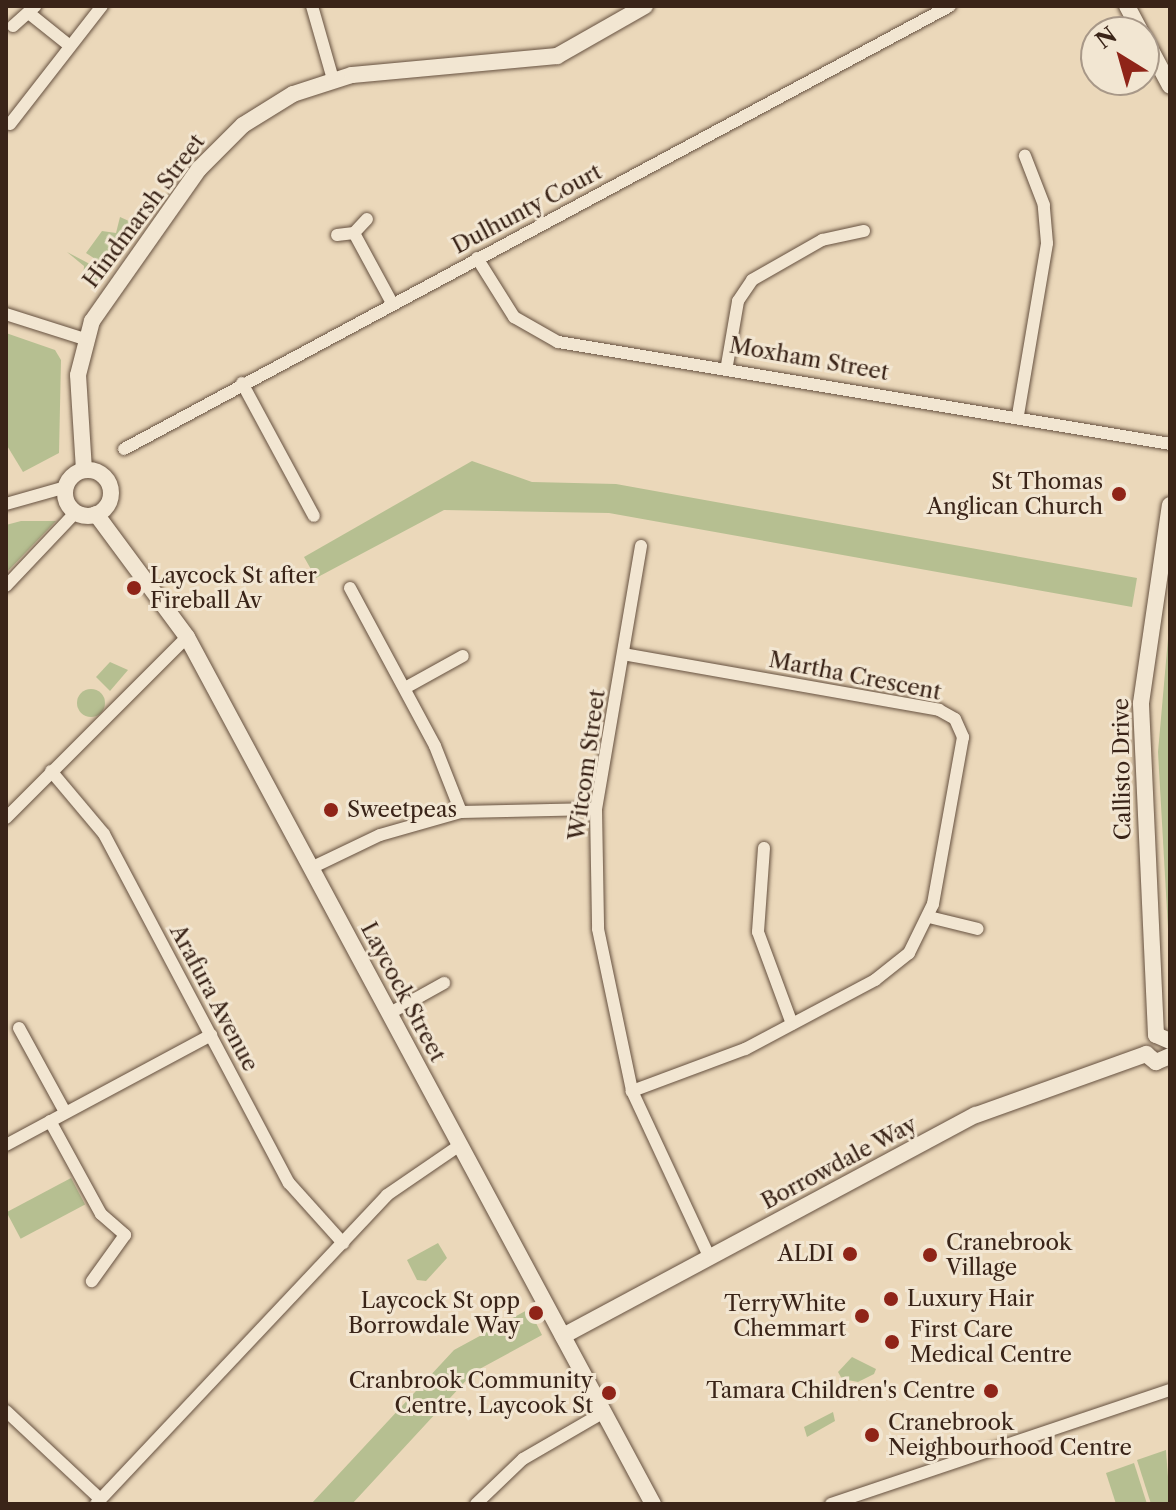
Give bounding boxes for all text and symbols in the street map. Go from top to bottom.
north arrow [1080,16,1160,96]
text: N [1091,21,1122,55]
street label: Hindmarsh Street [78,129,210,293]
street label: Dulhunty Court [448,158,606,260]
street label: Moxham Street [727,332,891,386]
place label: St Thomas Anglican Church [927,468,1103,520]
marker: St Thomas Anglican Church [1110,485,1128,503]
place label: Laycock St after Fireball Av [150,562,317,614]
marker: Laycock St after Fireball Av [125,579,143,597]
street label: Martha Crescent [766,646,944,706]
street label: Witcom Street [563,688,611,842]
street label: Callisto Drive [1108,698,1136,840]
place label: Sweetpeas [347,797,457,823]
marker: Sweetpeas [322,801,340,819]
street label: Laycock Street [355,918,451,1066]
street label: Arafura Avenue [164,920,264,1076]
street label: Borrowdale Way [757,1111,921,1215]
place label: Cranebrook Village [946,1229,1072,1280]
place label: ALDI [777,1241,834,1267]
marker: ALDI [841,1245,859,1263]
marker: Cranebrook Village [921,1246,939,1264]
place label: Luxury Hair [907,1286,1035,1312]
place label: Laycock St opp Borrowdale Way [347,1287,520,1338]
place label: TerryWhite Chemmart [724,1290,846,1342]
marker: Luxury Hair [882,1290,900,1308]
marker: Laycock St opp Borrowdale Way [527,1304,545,1322]
marker: TerryWhite Chemmart [853,1307,871,1325]
place label: First Care Medical Centre [910,1316,1072,1368]
marker: First Care Medical Centre [881,1331,903,1353]
place label: Cranbrook Community Centre, Laycook St [348,1367,593,1418]
place label: Tamara Children's Centre [706,1378,975,1404]
marker: Tamara Children's Centre [982,1382,1000,1400]
marker: Cranbrook Community Centre, Laycook St [600,1384,618,1402]
place label: Cranebrook Neighbourhood Centre [888,1409,1132,1460]
marker: Cranebrook Neighbourhood Centre [863,1426,881,1444]

